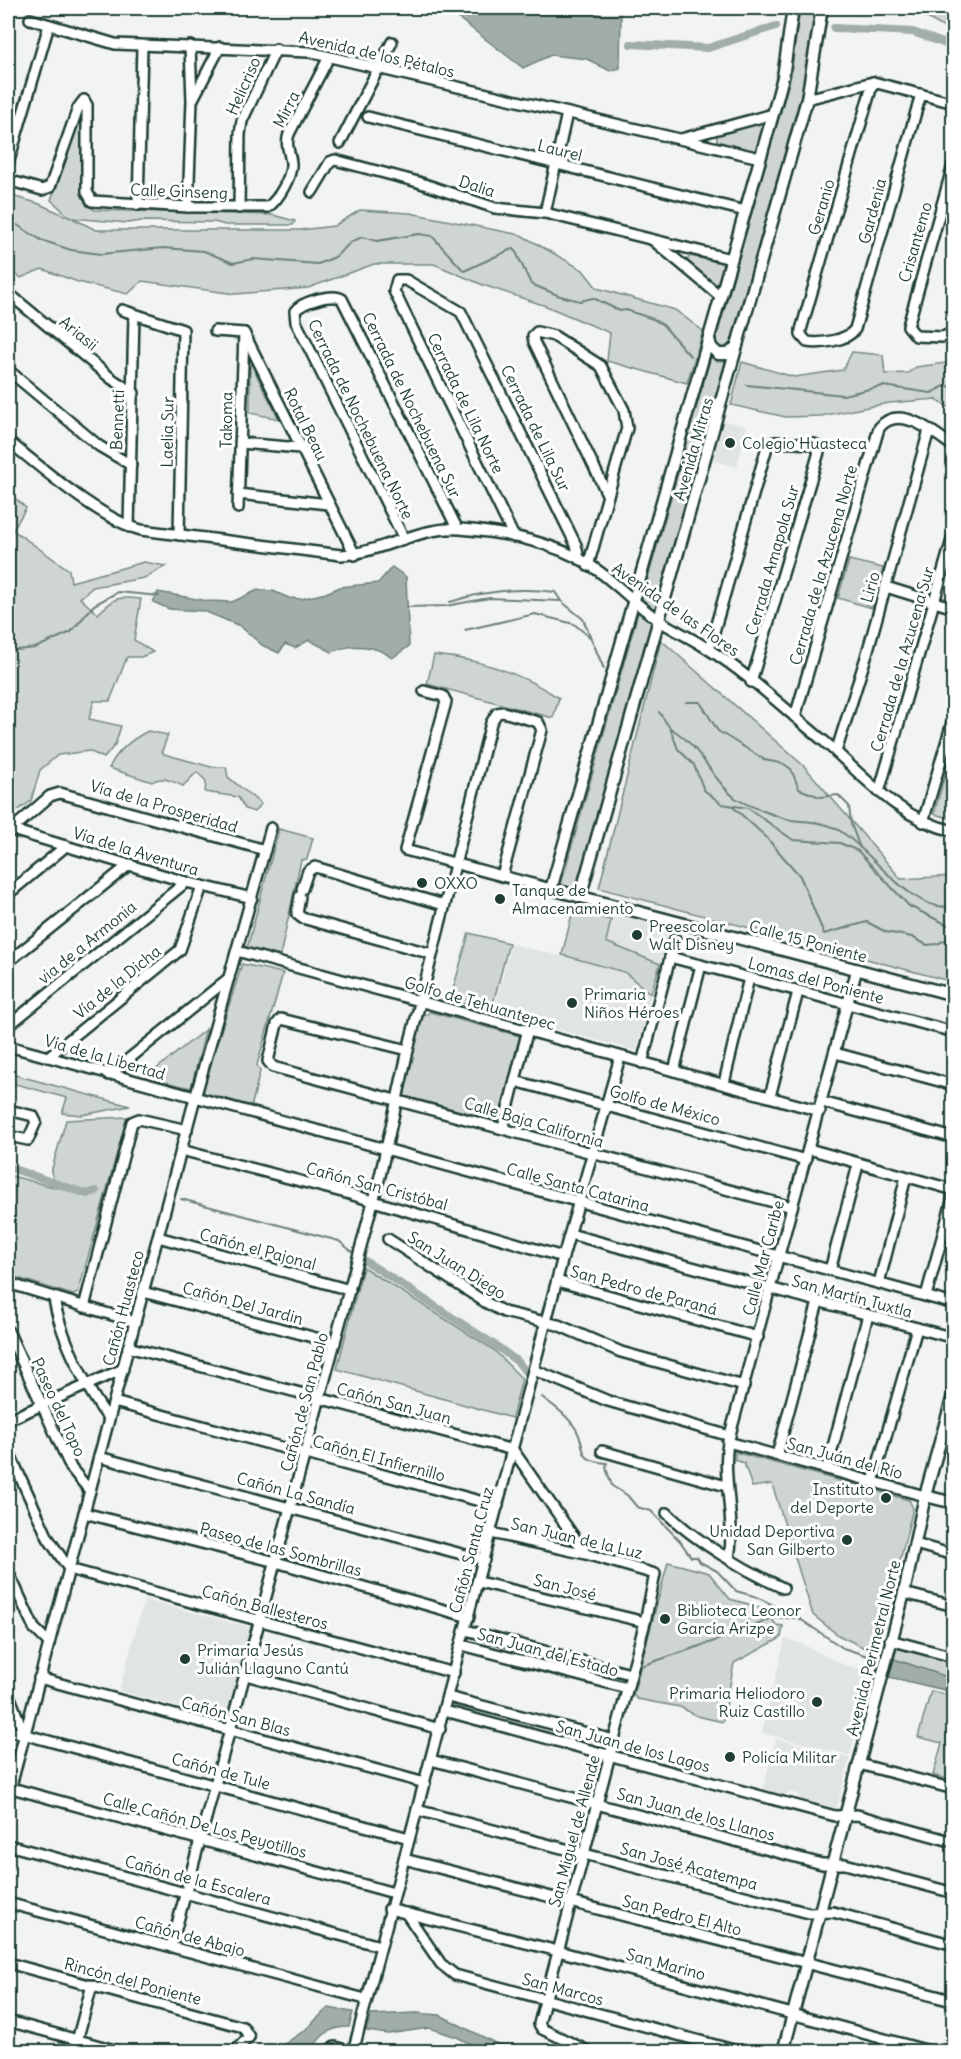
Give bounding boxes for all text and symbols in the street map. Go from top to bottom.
street label: Avenida de los Pétalos [297,26,457,82]
street label: Helicriso [221,54,265,118]
street label: Mirra [268,87,304,131]
street label: Laurel [536,135,584,165]
street label: Dalia [456,171,498,201]
street label: Gardenia [854,176,890,246]
street label: Geranio [803,177,839,237]
street label: Calle Ginseng [130,179,228,203]
street label: Crisantemo [894,199,936,285]
street label: Cerrada de Nochebuena Sur [358,309,466,502]
street label: Ariasii [56,311,102,355]
street label: Cerrada de Nochebuena Norte [304,316,418,522]
street label: Cerrada de Lila Norte [423,329,509,477]
street label: Cerrada de Lila Sur [497,361,576,495]
street label: Rotal Beau [280,384,332,464]
street label: Bennetti [106,389,128,451]
street label: Takoma [216,391,236,449]
street label: Avenida Mitras [669,395,717,503]
street label: Laelia Sur [156,396,178,468]
place label: Colegio Huasteca [742,433,867,453]
marker: Colegio Huasteca [723,436,737,450]
street label: Cerrada de la Azucena Norte [785,463,861,667]
street label: Cerrada Amapola Sur [741,482,803,638]
street label: Avenida de las Flores [608,558,744,660]
street label: Cerrada de la Azucena Sur [866,564,938,754]
street label: Lirio [856,569,884,605]
street label: Vía de la Prosperidad [88,775,240,837]
street label: Vía de la Aventura [71,822,201,880]
place label: OXXO [434,873,478,893]
marker: OXXO [415,876,429,890]
place label: Tanque de Almacenamiento [512,880,634,918]
marker: Tanque de Almacenamiento [493,892,507,906]
street label: via de a Armonia [34,896,140,988]
place label: Preescolar Walt Disney [649,916,734,954]
street label: Calle 15 Poniente [747,916,869,966]
marker: Preescolar Walt Disney [630,928,644,942]
street label: Vía de la Dicha [69,941,165,1023]
street label: Lomas del Poniente [746,952,886,1008]
street label: Golfo de Tehuantepec [402,972,558,1034]
place label: Primaria Niños Héroes [584,984,679,1022]
marker: Primaria Niños Héroes [565,996,579,1010]
street label: Vía de la Libertad [42,1030,168,1084]
street label: Golfo de México [608,1081,722,1129]
street label: Calle Baja California [462,1092,606,1152]
street label: Cañón San Cristóbal [304,1157,450,1215]
street label: Calle Santa Catarina [504,1158,652,1216]
street label: Calle Mar Caribe [738,1198,788,1318]
street label: Cañón el Pajonal [198,1224,318,1274]
street label: San Juan Diego [404,1227,510,1303]
street label: Cañón Huasteco [98,1248,148,1368]
street label: San Pedro de Paraná [568,1261,720,1319]
street label: San Martín Tuxtla [789,1270,915,1322]
street label: Cañón Del Jardin [180,1277,306,1329]
street label: Cañón de San Pablo [276,1330,332,1474]
street label: Paseo del Topo [27,1354,91,1460]
street label: Cañón San Juan [335,1378,453,1428]
street label: Cañón El Infiernillo [310,1431,448,1485]
street label: San Juán del Río [785,1433,905,1483]
street label: Cañón La Sandía [235,1468,357,1518]
place label: Instituto del Deporte [790,1479,874,1517]
street label: Cañón Santa Cruz [444,1484,498,1616]
marker: Instituto del Deporte [879,1491,893,1505]
street label: San Juan de la Luz [509,1513,645,1563]
street label: Paseo de las Sombrillas [198,1518,364,1580]
place label: Unidad Deportiva San Gilberto [709,1521,835,1559]
marker: Unidad Deportiva San Gilberto [840,1533,854,1547]
street label: Avenida Perimetral Norte [841,1558,905,1738]
street label: San José [531,1570,599,1604]
street label: Cañón Ballesteros [200,1581,330,1633]
place label: Biblioteca Leonor García Arizpe [677,1600,802,1638]
marker: Biblioteca Leonor García Arizpe [658,1612,672,1626]
street label: San Juan del Estado [475,1623,621,1681]
place label: Primaria Jesús Julián Llaguno Cantú [197,1640,349,1678]
marker: Primaria Jesús Julián Llaguno Cantú [178,1652,192,1666]
place label: Primaria Heliodoro Ruiz Castillo [669,1683,805,1721]
street label: Cañón San Blas [179,1692,293,1740]
marker: Primaria Heliodoro Ruiz Castillo [810,1695,824,1709]
street label: San Juan de los Lagos [554,1716,712,1776]
place label: Policía Militar [742,1747,837,1767]
street label: Cañón de Tule [169,1748,273,1794]
marker: Policía Militar [723,1750,737,1764]
street label: San Miguel de Allende [544,1753,604,1909]
street label: San Juan de los Llanos [615,1783,777,1845]
street label: Calle Cañón De Los Peyotillos [101,1788,309,1862]
street label: San José Acatempa [618,1838,760,1894]
street label: Cañón de la Escalera [123,1851,273,1909]
street label: San Pedro El Alto [620,1890,744,1940]
street label: Cañón de Abajo [133,1912,247,1960]
street label: San Marino [624,1944,708,1984]
street label: Rincón del Poniente [62,1953,204,2009]
street label: San Marcos [520,1969,606,2009]

